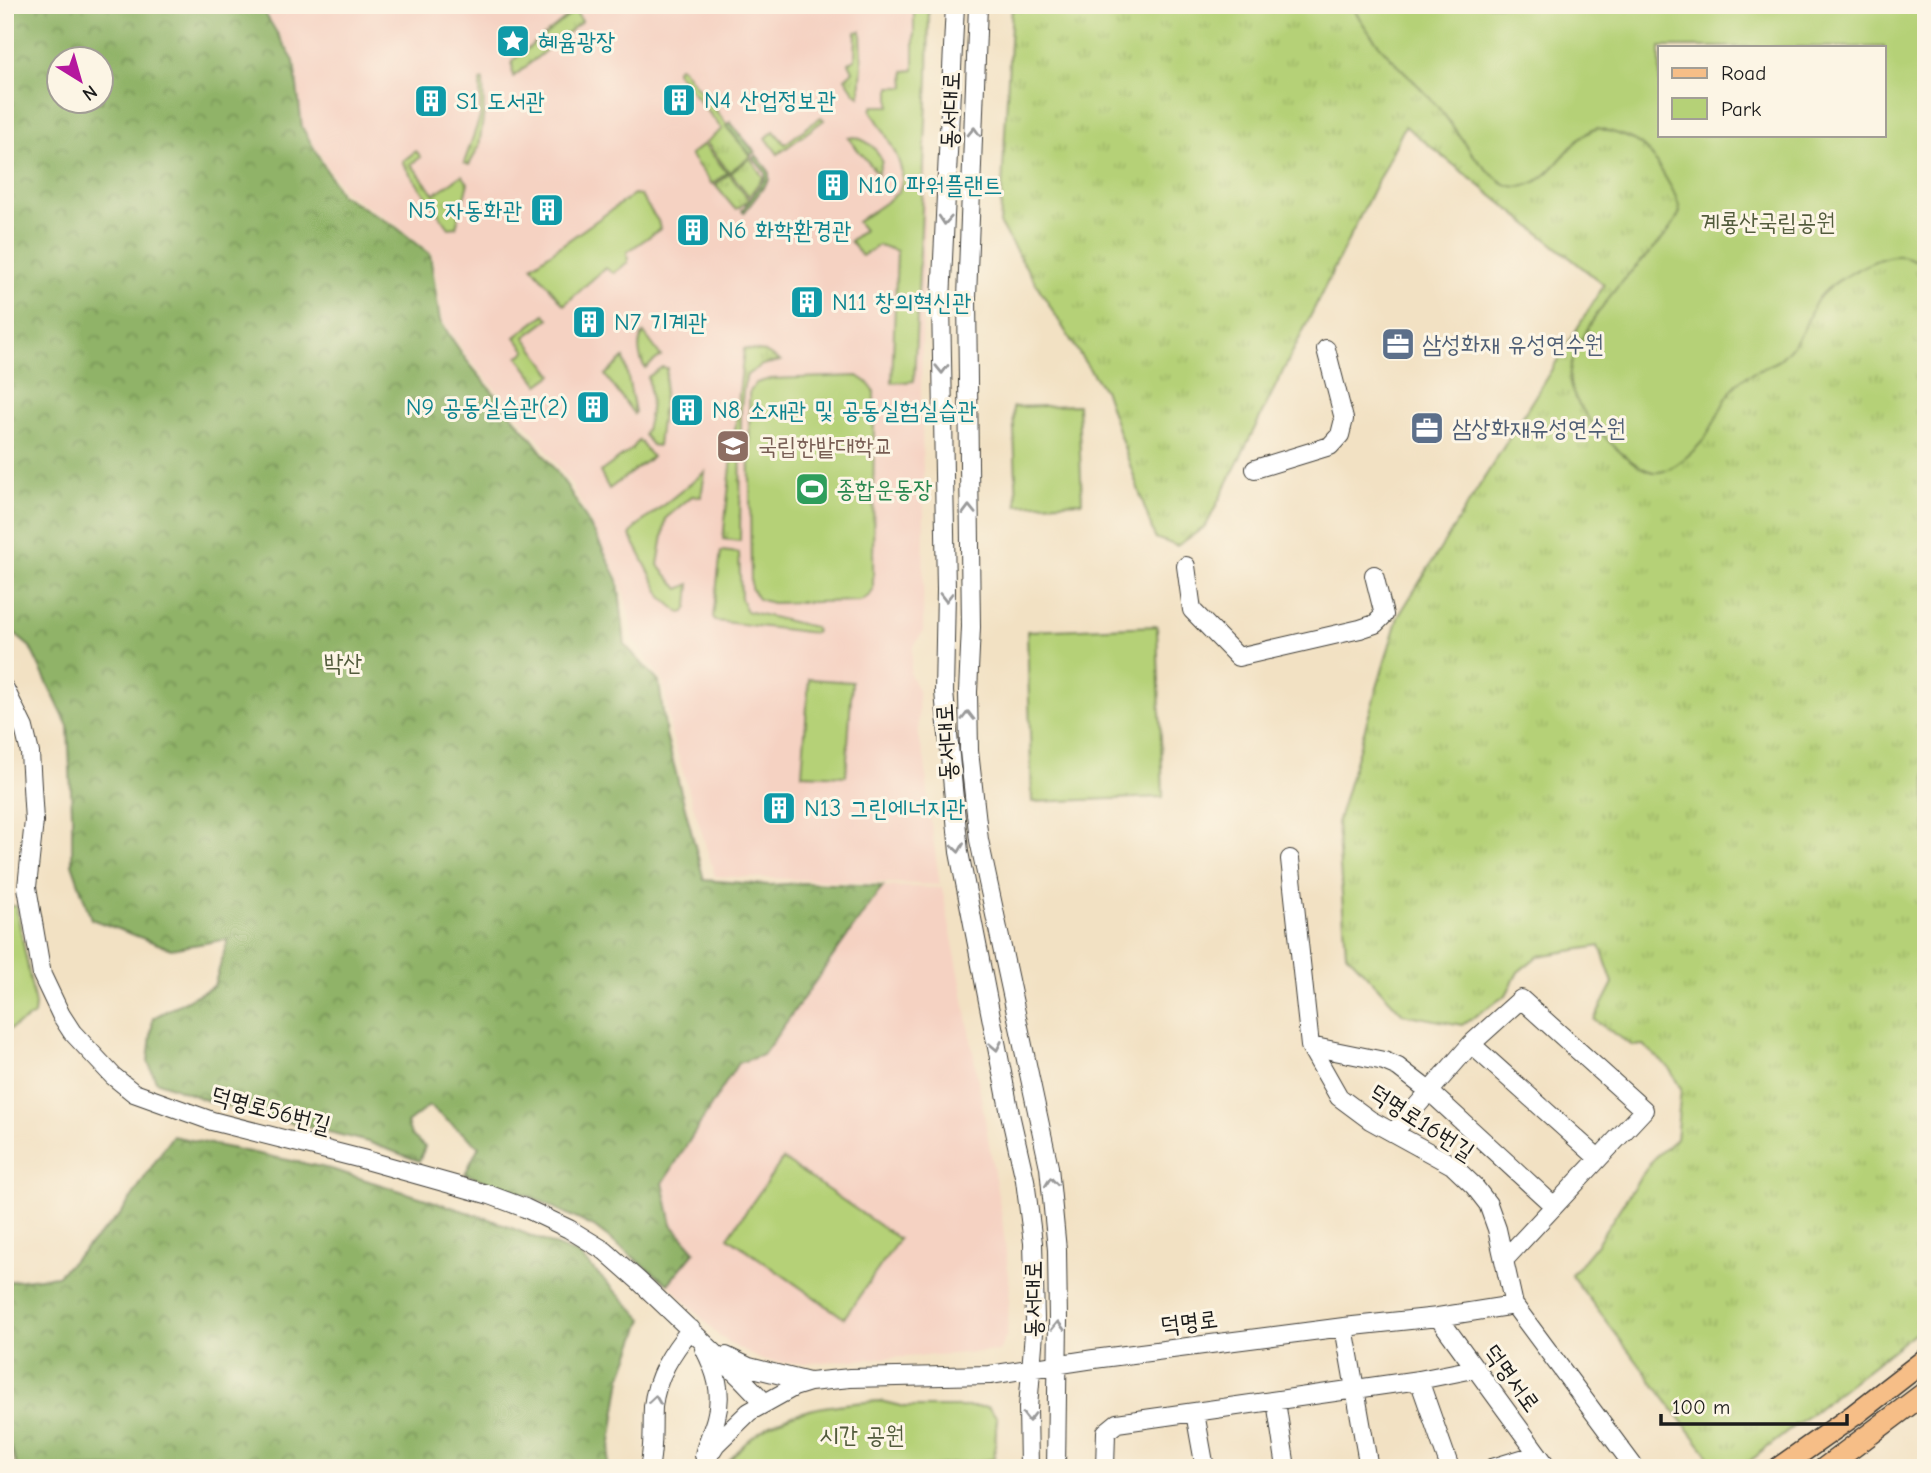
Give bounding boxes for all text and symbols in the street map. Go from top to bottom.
place icon: 혜윰광장 [494,22,532,60]
place label: 혜윰광장 [538,27,615,55]
north arrow [46,46,116,116]
legend [1658,46,1885,136]
text: Road [1721,61,1766,85]
street label: 동서대로 [935,71,965,149]
text: N [78,80,101,105]
building icon: N4 산업정보관 [660,81,698,119]
building icon: S1 도서관 [412,82,450,120]
place label: N4 산업정보관 [704,86,836,114]
place label: S1 도서관 [456,87,545,115]
text: Park [1721,97,1761,121]
one-way arrow [966,126,982,136]
building icon: N10 파워플랜트 [814,166,852,204]
place label: N10 파워플랜트 [858,171,1003,199]
building icon: N5 자동화관 [528,191,566,229]
place label: N5 자동화관 [408,196,522,224]
park label: 계룡산국립공원 [1700,208,1836,236]
building icon: N6 화학환경관 [674,211,712,249]
one-way arrow [938,215,953,226]
place label: N6 화학환경관 [718,216,851,244]
building icon: N11 창의혁신관 [788,283,826,321]
place label: N11 창의혁신관 [832,288,971,316]
building icon: N7 기계관 [570,303,608,341]
place label: N7 기계관 [614,308,707,336]
office icon: 삼성화재 유성연수원 [1379,325,1417,363]
place label: 삼성화재 유성연수원 [1422,330,1604,358]
one-way arrow [935,364,950,375]
building icon: N9 공동실습관(2) [574,388,612,426]
building icon: N8 소재관 및 공동실험실습관 [668,391,706,429]
place label: N9 공동실습관(2) [406,393,568,421]
place label: N8 소재관 및 공동실험실습관 [712,396,977,424]
office icon: 삼상화재유성연수원 [1408,409,1446,447]
place label: 삼상화재유성연수원 [1452,414,1626,442]
school or university icon: 국립한밭대학교 [714,427,752,465]
place label: 국립한밭대학교 [758,432,893,460]
sports icon: 종합운동장 [793,470,831,508]
place label: 종합운동장 [836,475,933,503]
one-way arrow [961,504,977,515]
one-way arrow [938,592,954,602]
park label: 박산 [324,649,362,677]
street label: 동서대로 [930,703,962,781]
one-way arrow [960,710,976,720]
building icon: N13 그린에너지관 [760,789,798,827]
place label: N13 그린에너지관 [804,794,965,822]
one-way arrow [951,842,966,854]
one-way arrow [988,1040,1003,1052]
street label: 덕명로16번길 [1364,1078,1480,1166]
street label: 덕명로56번길 [208,1081,334,1139]
one-way arrow [1043,1176,1058,1188]
street label: 동서대로 [1019,1260,1047,1338]
street label: 덕명로 [1159,1305,1219,1339]
one-way arrow [1050,1320,1066,1331]
street label: 덕명서로 [1478,1339,1546,1417]
scale bar [1661,1382,1847,1426]
one-way arrow [647,1394,662,1406]
text: 100 m [1672,1395,1730,1419]
one-way arrow [1021,1412,1036,1423]
park label: 시간 공원 [819,1421,905,1449]

